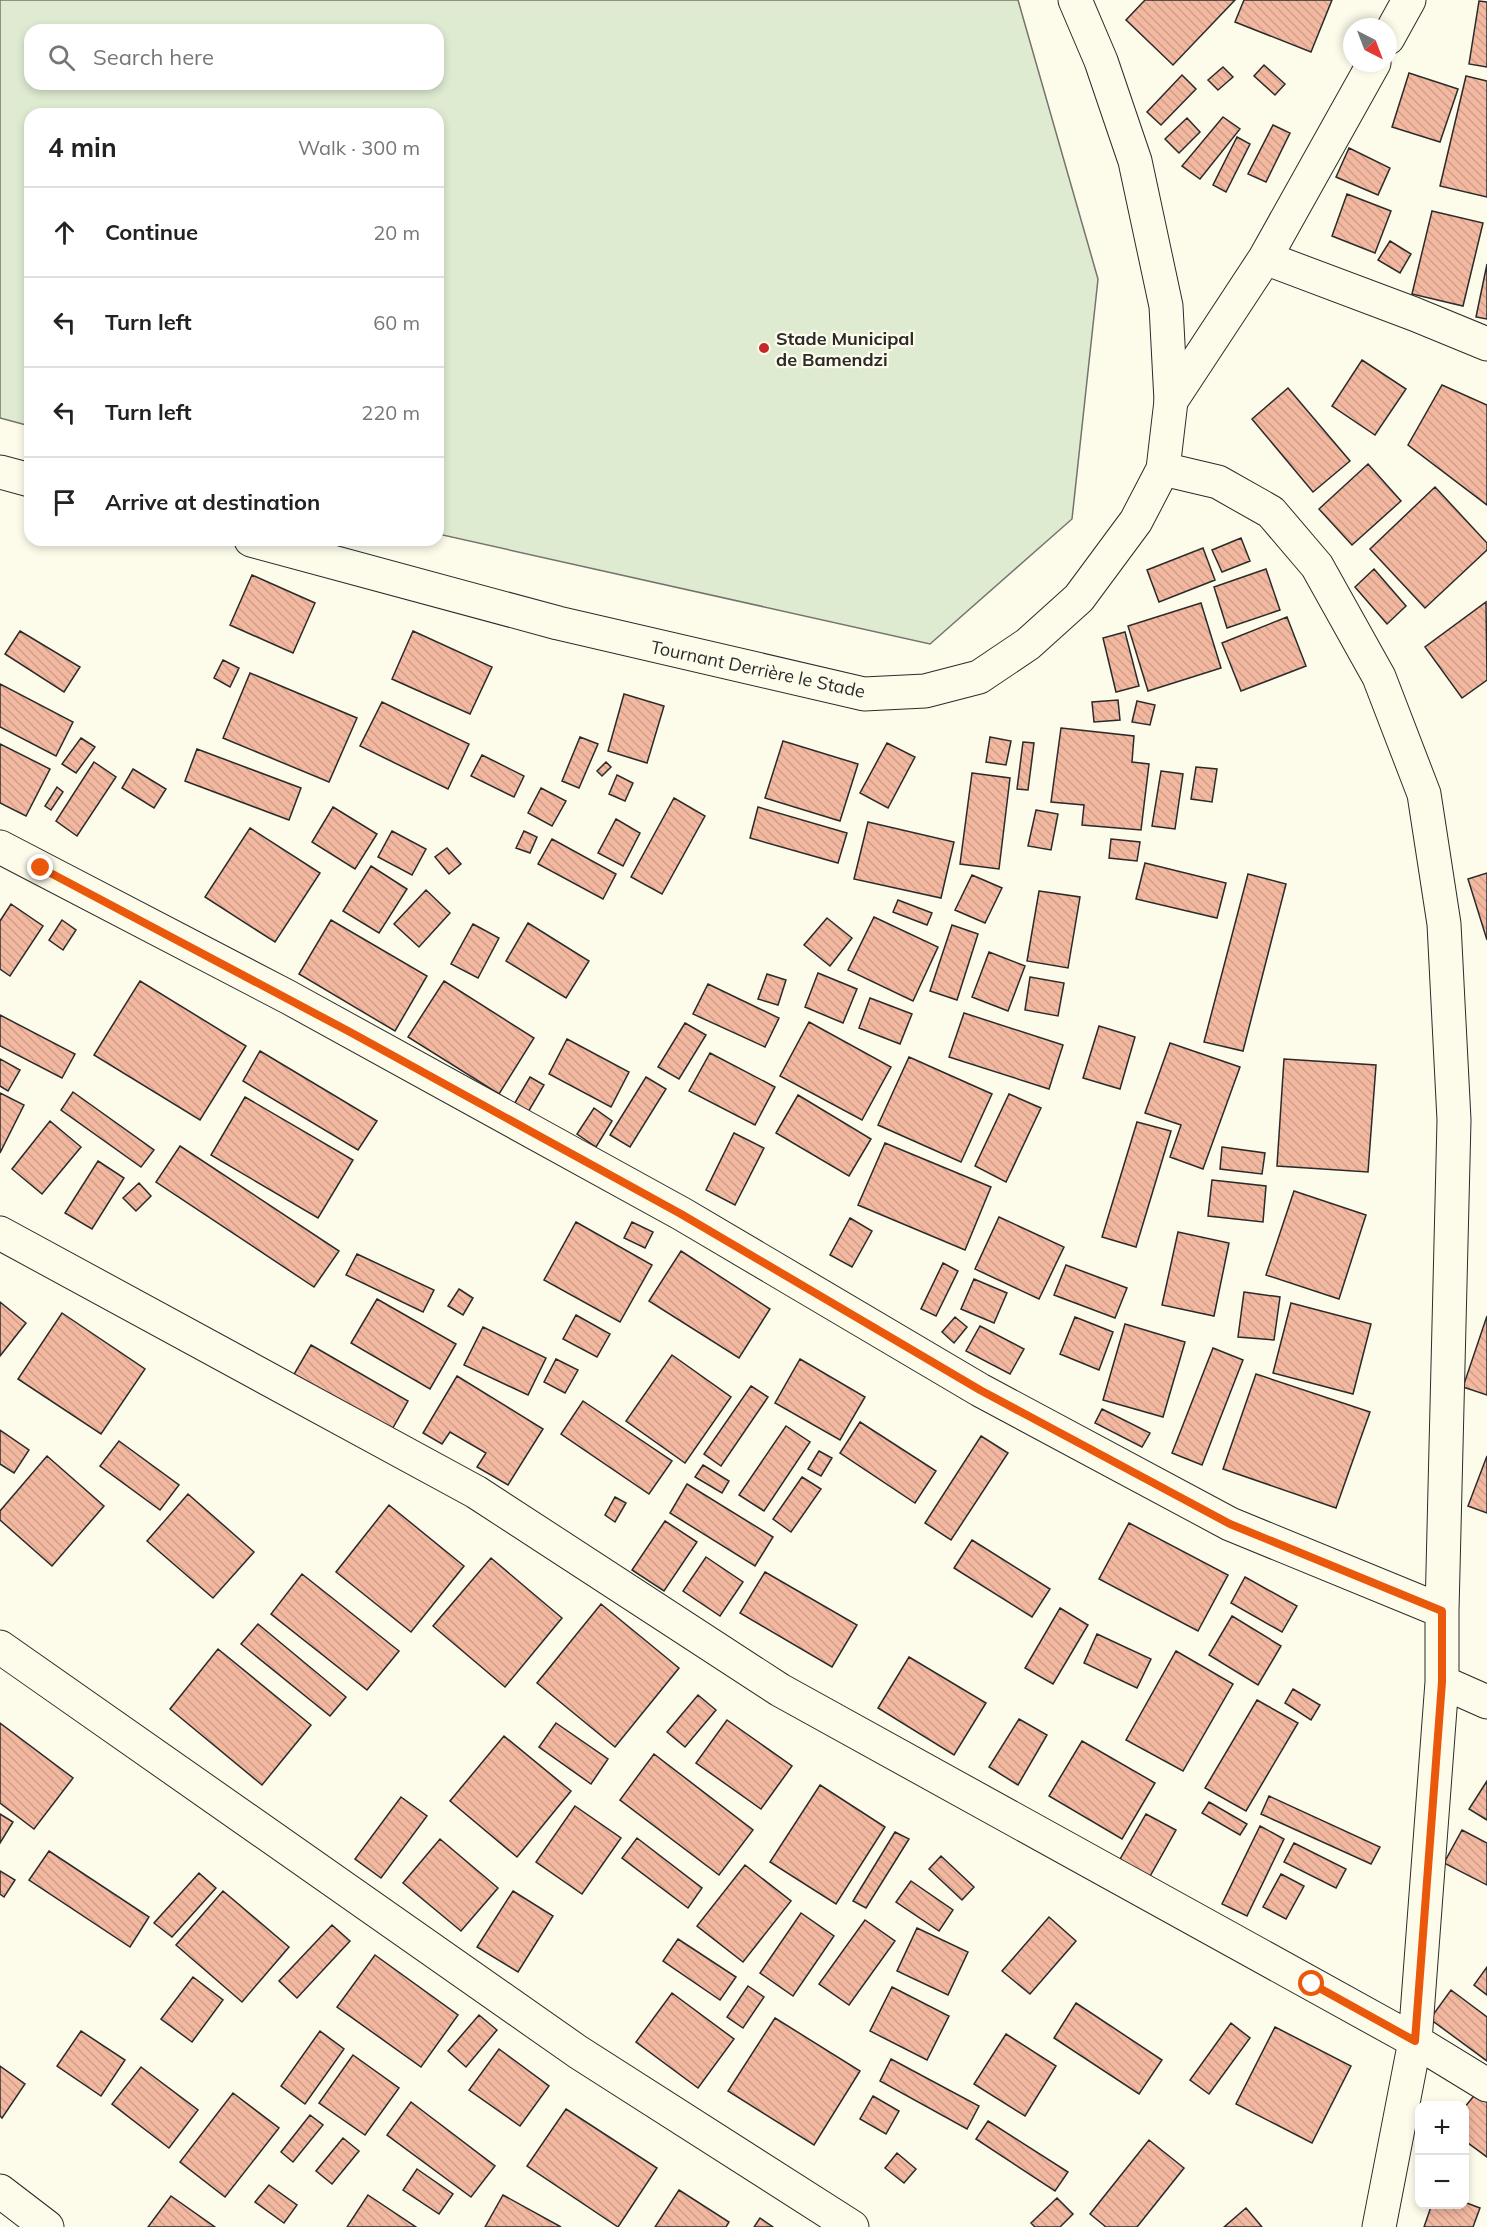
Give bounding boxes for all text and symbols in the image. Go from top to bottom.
north arrow [1343,18,1397,72]
search box [24,24,444,90]
icon: search [45,41,78,74]
text: Search here [93,43,214,71]
text: 4 min [48,131,117,164]
text: Walk · 300 m [298,135,420,160]
icon: ahead [48,216,81,249]
text: Continue [105,218,198,246]
text: 20 m [373,220,420,245]
icon: left [48,306,81,339]
text: Turn left [105,308,192,336]
text: 60 m [373,310,420,335]
place label: Stade Municipal de Bamendzi [776,327,914,371]
marker: Stade Municipal de Bamendzi [757,341,771,355]
icon: left [48,396,81,429]
text: Turn left [105,398,192,426]
text: 220 m [361,400,420,425]
icon: arrive [48,486,81,519]
text: Arrive at destination [105,488,320,516]
street label: Tournant Derrière le Stade [649,635,867,703]
route end [27,854,53,880]
route start [1298,1970,1324,1996]
map controls [1415,2101,1469,2209]
button: + [1415,2101,1469,2155]
button: − [1415,2155,1469,2209]

